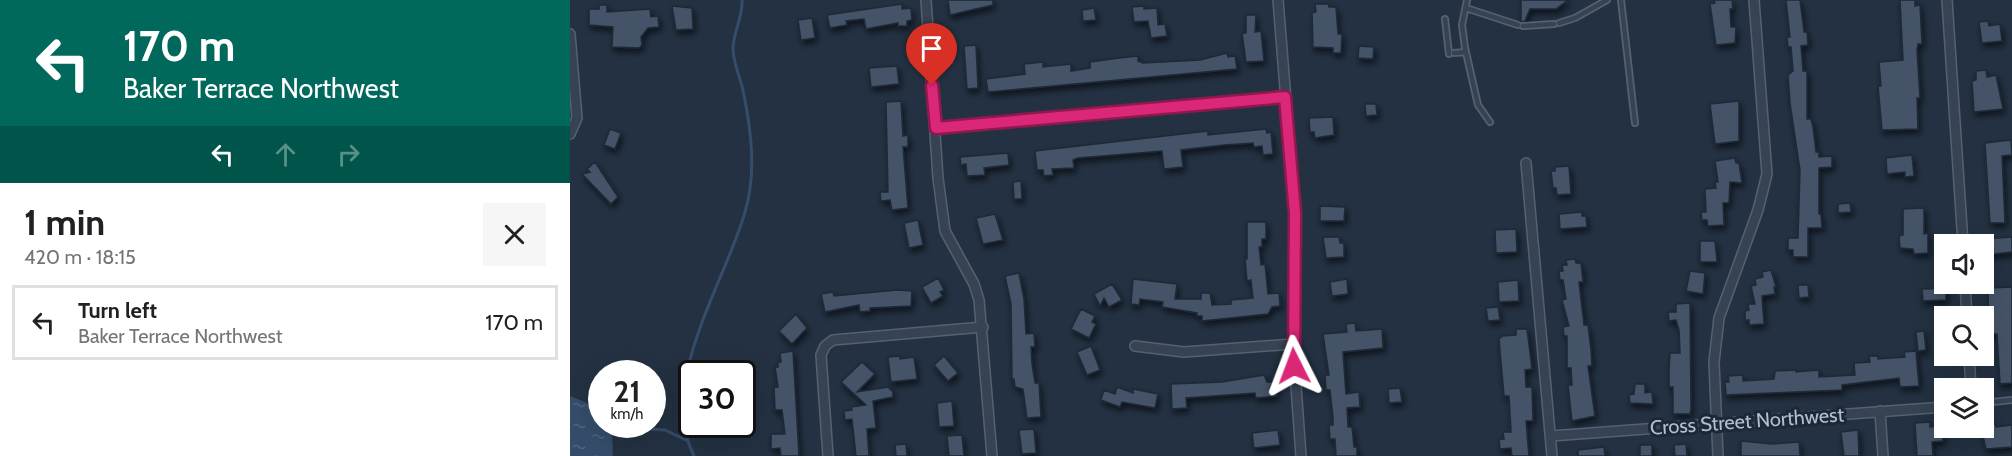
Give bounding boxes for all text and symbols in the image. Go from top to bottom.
text: 170 m [123,20,235,72]
pin [906,23,957,85]
icon: left [24,24,102,102]
icon: arrive [915,32,948,65]
text: Baker Terrace Northwest [123,72,399,105]
icon: left [206,138,239,171]
icon: ahead [269,138,302,171]
icon: right [332,138,365,171]
text: 1 min [24,200,105,244]
button: close [483,203,546,266]
map controls [1934,234,1994,438]
button: sound [1934,234,1994,294]
text: 420 m · 18:15 [24,245,136,269]
text: Turn left [78,297,157,324]
icon: left [27,306,60,339]
button: search [1934,306,1994,366]
text: 170 m [485,309,543,336]
text: Baker Terrace Northwest [78,324,282,348]
position arrow [1262,334,1326,398]
speed limit sign: 30 [678,360,756,438]
text: 21 [614,373,640,410]
button: layers [1934,378,1994,438]
street label: Cross Street Northwest [1649,402,1845,440]
text: km/h [611,405,643,423]

